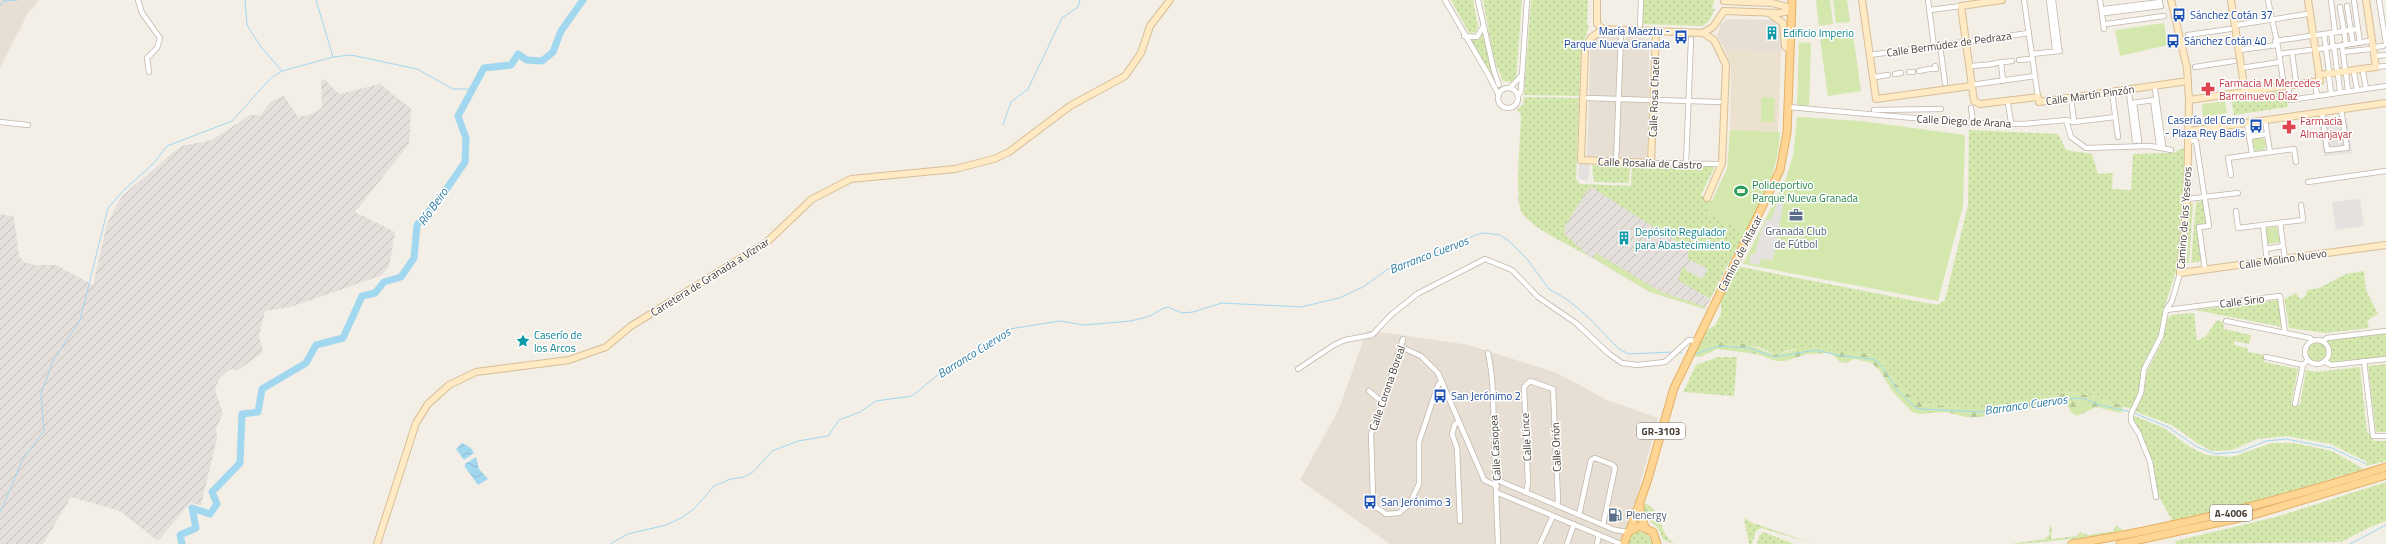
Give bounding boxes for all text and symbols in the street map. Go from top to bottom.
bus stop icon: Sánchez Cotán 37 [2171,7,2187,23]
place label: Sánchez Cotán 37 [2190,7,2273,23]
place label: María Maeztu - Parque Nueva Granada [1564,23,1670,52]
building icon: Edificio Imperio [1764,25,1780,41]
place label: Edificio Imperio [1783,25,1854,41]
street label: Calle Bermúdez de Pedraza [1885,27,2013,61]
bus stop icon: María Maeztu - Parque Nueva Granada [1673,29,1689,45]
bus stop icon: Sánchez Cotán 40 [2165,33,2181,49]
place label: Sánchez Cotán 40 [2184,33,2267,49]
street label: Calle Rosa Chacel [1645,57,1663,137]
place label: Farmacia M Mercedes Barroinuevo Díaz [2219,75,2320,104]
street label: Calle Martín Pinzón [2045,81,2135,109]
pharmacy icon: Farmacia M Mercedes Barroinuevo Díaz [2200,81,2216,97]
street label: Calle Diego de Arana [1916,111,2012,131]
place label: Casería del Cerro - Plaza Rey Badis [2165,112,2245,141]
place label: Farmacia Almanjayar [2300,113,2352,142]
bus stop icon: Casería del Cerro - Plaza Rey Badis [2248,118,2264,134]
pharmacy icon: Farmacia Almanjayar [2281,119,2297,135]
street label: Calle Rosalía de Castro [1598,153,1703,173]
street label: Camino de los Yeseros [2172,166,2196,270]
place label: Polideportivo Parque Nueva Granada [1752,177,1858,206]
water label: Río Beiro [413,183,453,229]
sports icon: Polideportivo Parque Nueva Granada [1733,183,1749,199]
office icon: Granada Club de Fútbol [1788,207,1804,223]
street label: Camino de Alfacar [1714,212,1766,294]
place label: Granada Club de Fútbol [1765,223,1827,252]
place label: Depósito Regulador para Abastecimiento [1635,224,1731,253]
water label: Barranco Cuervos [1387,230,1472,278]
building icon: Depósito Regulador para Abastecimiento [1616,230,1632,246]
street label: Carretera de Granada a Víznar [647,234,773,320]
street label: Calle Molino Nuevo [2238,245,2328,273]
street label: Calle Sirio [2219,290,2265,312]
water label: Barranco Cuervos [933,322,1015,383]
place label: Caserío de los Arcos [534,327,582,356]
place icon: Caserío de los Arcos [515,333,531,349]
street label: Calle Corona Boreal [1365,343,1409,433]
bus stop icon: San Jerónimo 2 [1432,388,1448,404]
place label: San Jerónimo 2 [1451,388,1521,404]
water label: Barranco Cuervos [1983,389,2069,420]
street label: Calle Lince [1517,412,1535,462]
street label: Calle Casiopea [1485,414,1505,481]
street label: Calle Orión [1547,422,1565,472]
road number: GR-3103 [1637,423,1685,439]
bus stop icon: San Jerónimo 3 [1362,494,1378,510]
place label: San Jerónimo 3 [1381,494,1451,510]
road number: A-4006 [2210,505,2252,521]
fuel station icon: Plenergy [1607,507,1623,523]
place label: Plenergy [1626,507,1667,523]

